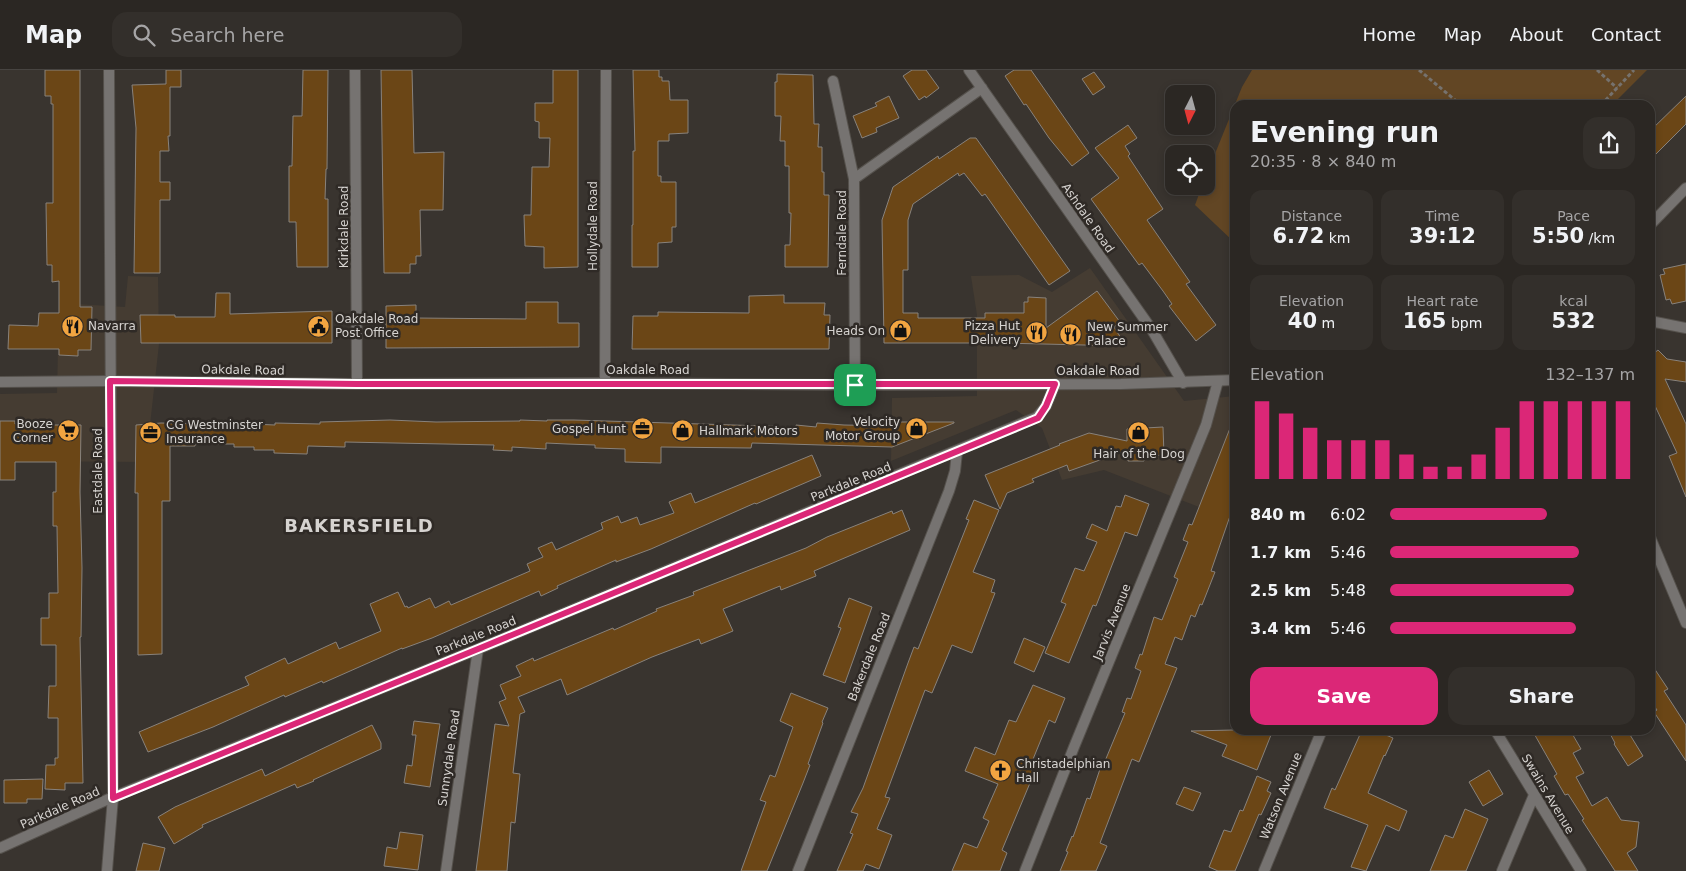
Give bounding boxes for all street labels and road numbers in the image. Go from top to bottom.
street label: Hollydale Road [586,181,600,271]
street label: Ashdale Road [1059,181,1117,255]
street label: Kirkdale Road [337,186,351,268]
street label: Ferndale Road [835,190,849,276]
street label: Oakdale Road [201,362,285,378]
street label: Oakdale Road [606,363,690,377]
street label: Oakdale Road [1056,364,1140,378]
street label: Eastdale Road [91,428,105,514]
street label: Parkdale Road [809,459,893,505]
street label: Jarvis Avenue [1090,582,1134,663]
street label: Bakerdale Road [845,611,893,703]
street label: Parkdale Road [434,613,518,659]
street label: Sunnydale Road [435,709,463,807]
street label: Watson Avenue [1257,750,1305,842]
street label: Swains Avenue [1519,752,1577,836]
street label: Parkdale Road [18,784,102,832]

